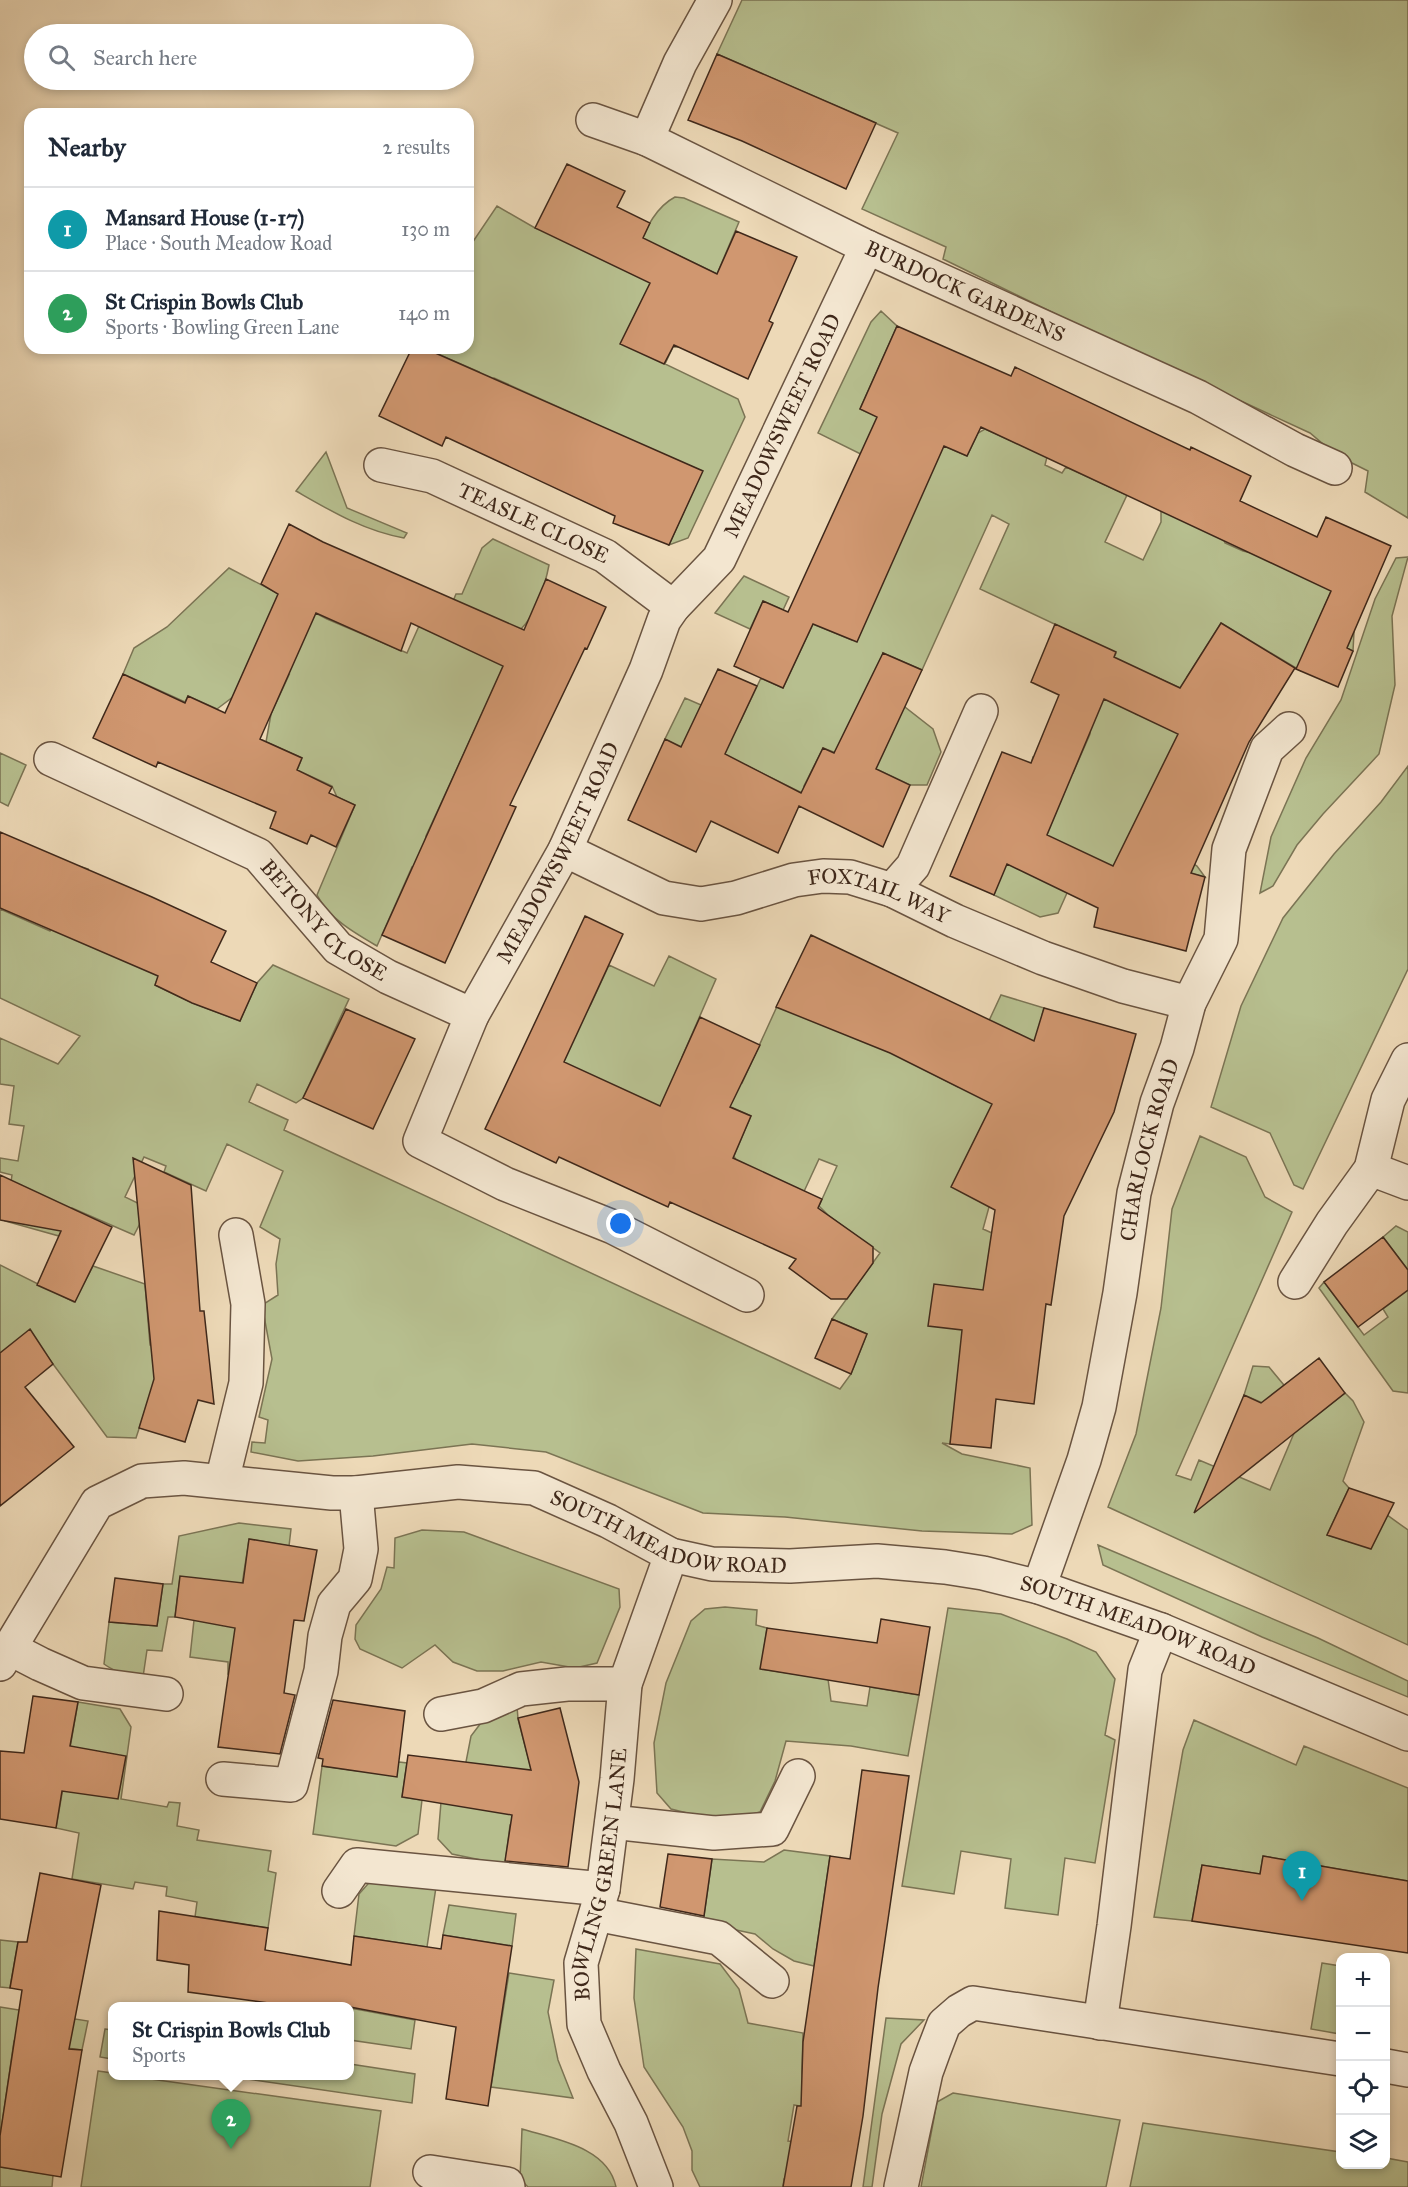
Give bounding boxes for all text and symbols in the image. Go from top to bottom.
search box [24,24,474,90]
icon: search [45,41,78,74]
text: Search here [93,44,197,71]
text: Nearby [48,131,126,163]
text: 2 results [382,135,450,159]
text: Mansard House (1-17) [105,204,304,231]
text: 1 [64,217,71,241]
text: 130 m [401,217,450,241]
text: Place · South Meadow Road [105,231,332,255]
street label: BURDOCK GARDENS [861,235,1069,348]
text: St Crispin Bowls Club [105,288,303,315]
text: 2 [63,301,72,325]
text: 140 m [398,301,450,325]
street label: MEADOWSWEET ROAD [718,309,847,542]
text: Sports · Bowling Green Lane [105,315,339,339]
street label: TEASLE CLOSE [454,477,613,569]
street label: MEADOWSWEET ROAD [491,738,625,968]
street label: BETONY CLOSE [255,854,392,987]
street label: FOXTAIL WAY [806,863,954,929]
street label: CHARLOCK ROAD [1114,1055,1185,1243]
your location [606,1209,635,1238]
street label: SOUTH MEADOW ROAD [546,1484,787,1579]
street label: SOUTH MEADOW ROAD [1017,1570,1260,1681]
street label: BOWLING GREEN LANE [566,1747,633,2002]
pin: 1 [1282,1852,1322,1901]
map controls [1336,1953,1390,2169]
button: + [1336,1953,1390,2007]
popup [108,2002,354,2080]
button: − [1336,2007,1390,2061]
text: St Crispin Bowls Club [132,2016,330,2043]
text: Sports [132,2043,185,2067]
button: locate [1336,2061,1390,2115]
pin: 2 [212,2100,250,2149]
button: layers [1336,2115,1390,2169]

